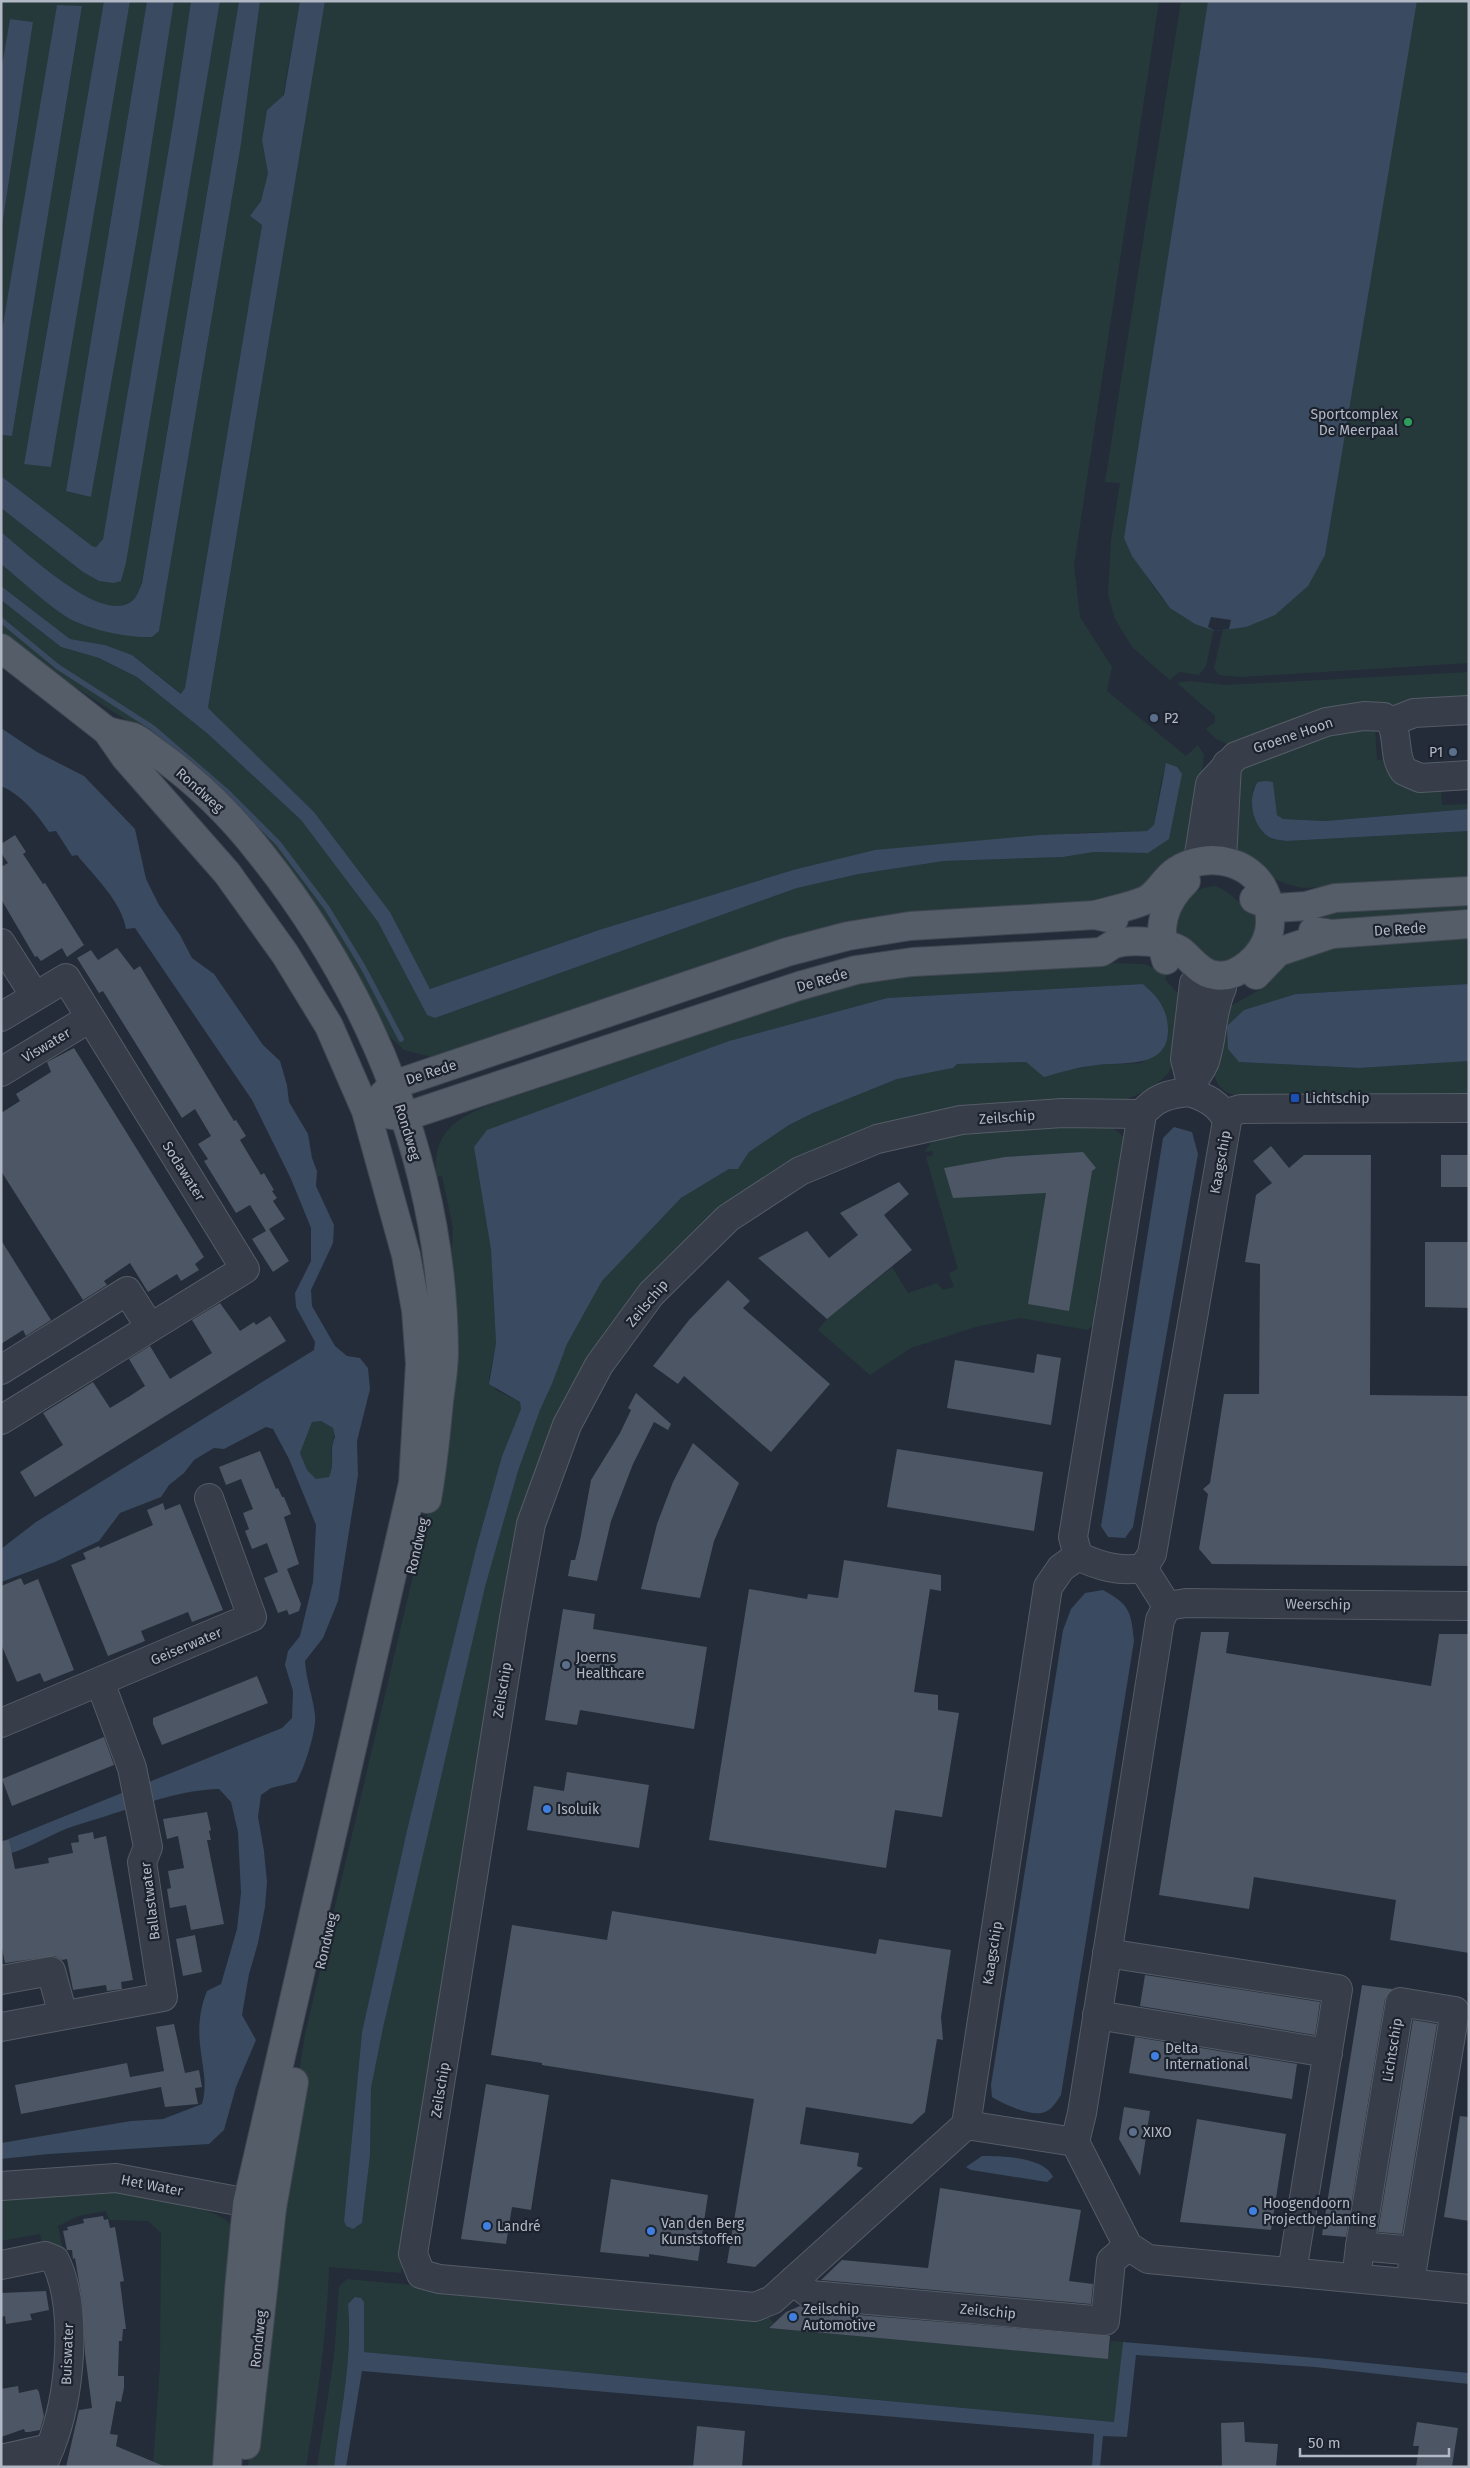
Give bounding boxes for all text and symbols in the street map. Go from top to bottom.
place label: Sportcomplex De Meerpaal [1310,406,1398,439]
marker: Sportcomplex De Meerpaal [1402,416,1414,428]
place label: P2 [1164,710,1179,727]
marker: P2 [1148,712,1160,724]
street label: Groene Hoon [1251,714,1335,757]
place label: P1 [1429,744,1443,761]
marker: P1 [1447,746,1459,758]
street label: Rondweg [172,765,227,817]
street label: De Rede [1373,919,1427,940]
street label: De Rede [795,965,850,996]
street label: Viswater [19,1024,74,1067]
street label: De Rede [404,1056,459,1089]
place label: Lichtschip [1305,1090,1370,1107]
marker: Lichtschip [1289,1092,1301,1104]
street label: Rondweg [391,1102,424,1163]
street label: Zeilschip [978,1107,1036,1128]
street label: Kaagschip [1207,1129,1234,1195]
street label: Sodawater [159,1138,209,1205]
street label: Zeilschip [623,1276,672,1330]
street label: Rondweg [403,1515,432,1576]
street label: Weerschip [1285,1595,1351,1614]
street label: Geiserwater [148,1624,225,1669]
place label: Joerns Healthcare [576,1649,645,1682]
marker: Joerns Healthcare [560,1659,572,1671]
street label: Zeilschip [490,1661,515,1719]
place label: Isoluik [557,1801,600,1818]
marker: Isoluik [541,1803,553,1815]
street label: Ballastwater [137,1860,164,1941]
street label: Rondweg [312,1910,341,1971]
street label: Kaagschip [979,1920,1006,1986]
street label: Lichtschip [1379,2017,1406,2083]
place label: Delta International [1165,2040,1248,2073]
marker: Delta International [1149,2050,1161,2062]
street label: Zeilschip [428,2061,453,2119]
place label: XIXO [1143,2124,1172,2141]
marker: XIXO [1127,2126,1139,2138]
street label: Het Water [120,2171,185,2200]
place label: Hoogendoorn Projectbeplanting [1263,2195,1377,2228]
marker: Hoogendoorn Projectbeplanting [1247,2205,1259,2217]
place label: Van den Berg Kunststoffen [661,2215,745,2248]
place label: Landré [497,2218,541,2235]
marker: Landré [481,2220,493,2232]
marker: Van den Berg Kunststoffen [645,2225,657,2237]
place label: Zeilschip Automotive [803,2301,876,2334]
street label: Zeilschip [959,2301,1017,2322]
street label: Rondweg [247,2309,270,2369]
marker: Zeilschip Automotive [787,2311,799,2323]
street label: Buiswater [58,2322,77,2386]
scale bar [1300,2426,1449,2458]
text: 50 m [1308,2434,1341,2452]

